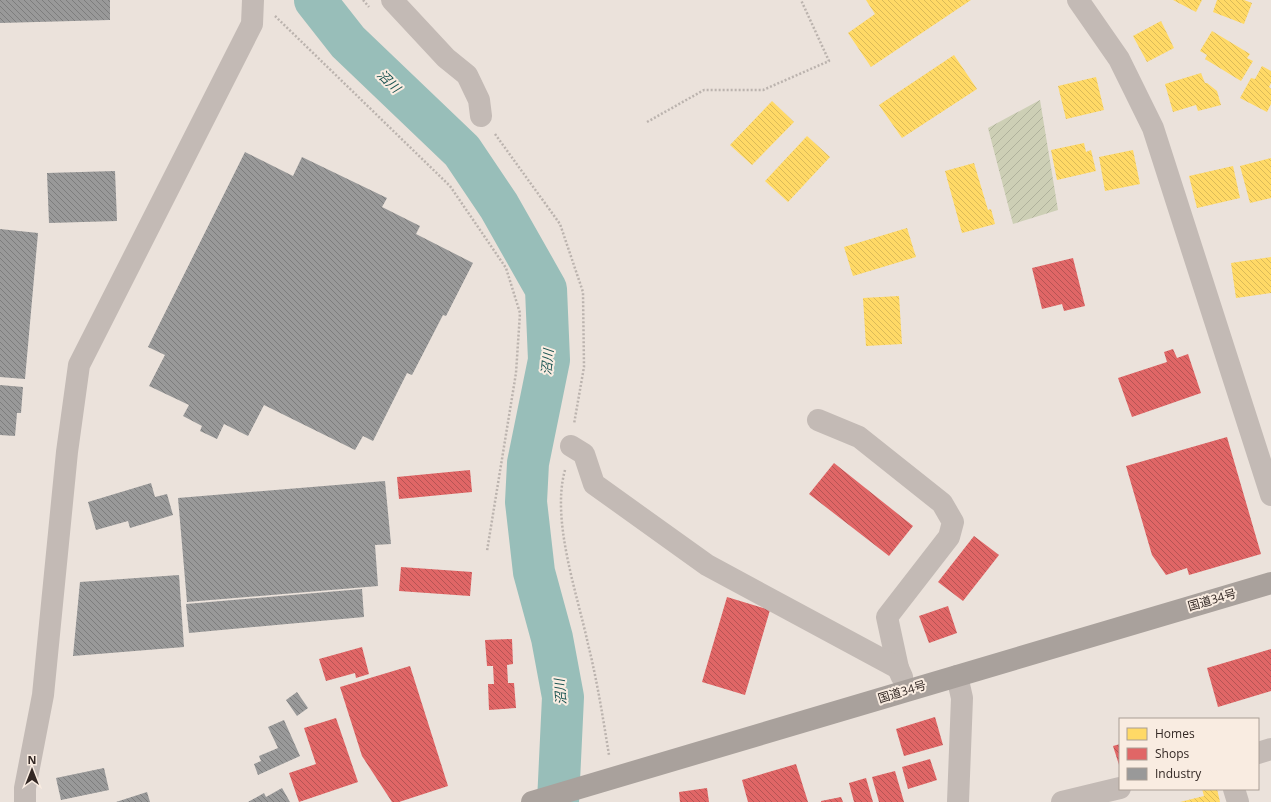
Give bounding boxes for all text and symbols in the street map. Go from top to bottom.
water label: 沼川 [373,65,406,98]
water label: 沼川 [537,346,557,376]
street label: 国道34号 [1186,584,1238,615]
water label: 沼川 [550,676,570,706]
street label: 国道34号 [876,676,928,707]
legend [1119,718,1259,790]
text: Homes [1155,725,1195,742]
text: Shops [1155,745,1190,762]
north arrow [12,750,52,790]
text: N [28,752,36,767]
text: Industry [1155,765,1202,782]

